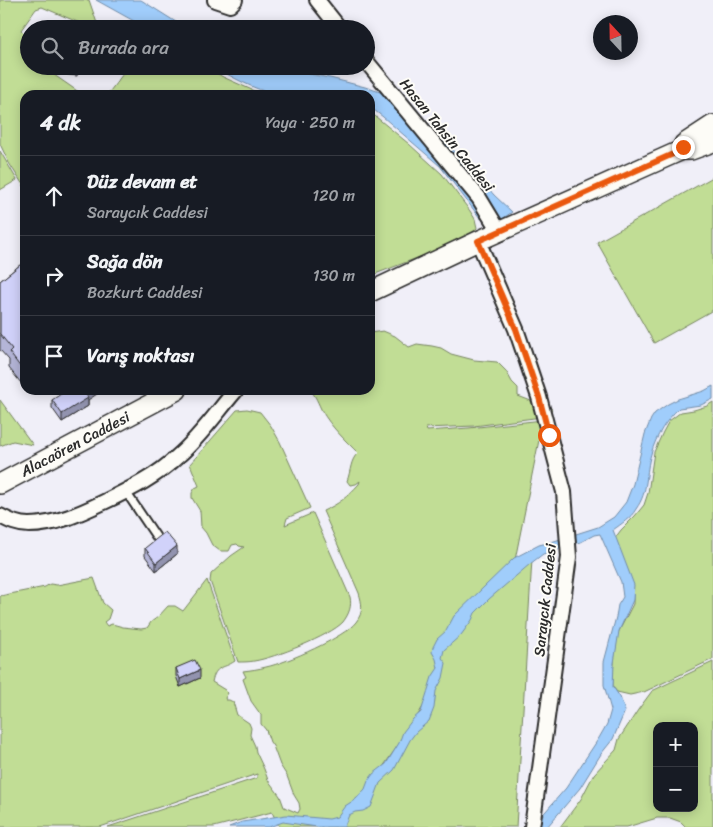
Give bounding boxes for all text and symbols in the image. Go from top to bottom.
north arrow [593,15,638,60]
search box [20,20,375,75]
text: Burada ara [78,31,169,64]
icon: search [38,34,66,62]
street label: Hasan Tahsin Caddesi [393,72,502,198]
text: 4 dk [40,104,81,142]
text: Yaya · 250 m [265,108,355,137]
route end [672,136,695,159]
text: Düz devam et [87,165,198,198]
text: 120 m [312,181,355,210]
icon: ahead [40,182,68,210]
text: Saraycık Caddesi [87,198,208,227]
text: Sağa dön [87,245,162,278]
text: 130 m [313,261,355,290]
icon: right [40,262,68,290]
text: Bozkurt Caddesi [87,278,203,307]
text: Varış noktası [87,339,194,372]
icon: arrive [40,342,68,370]
street label: Alacaören Caddesi [15,404,135,485]
route start [538,424,561,447]
street label: Saraycık Caddesi [526,541,564,658]
map controls [653,722,698,812]
button: + [653,722,698,767]
button: − [653,767,698,812]

